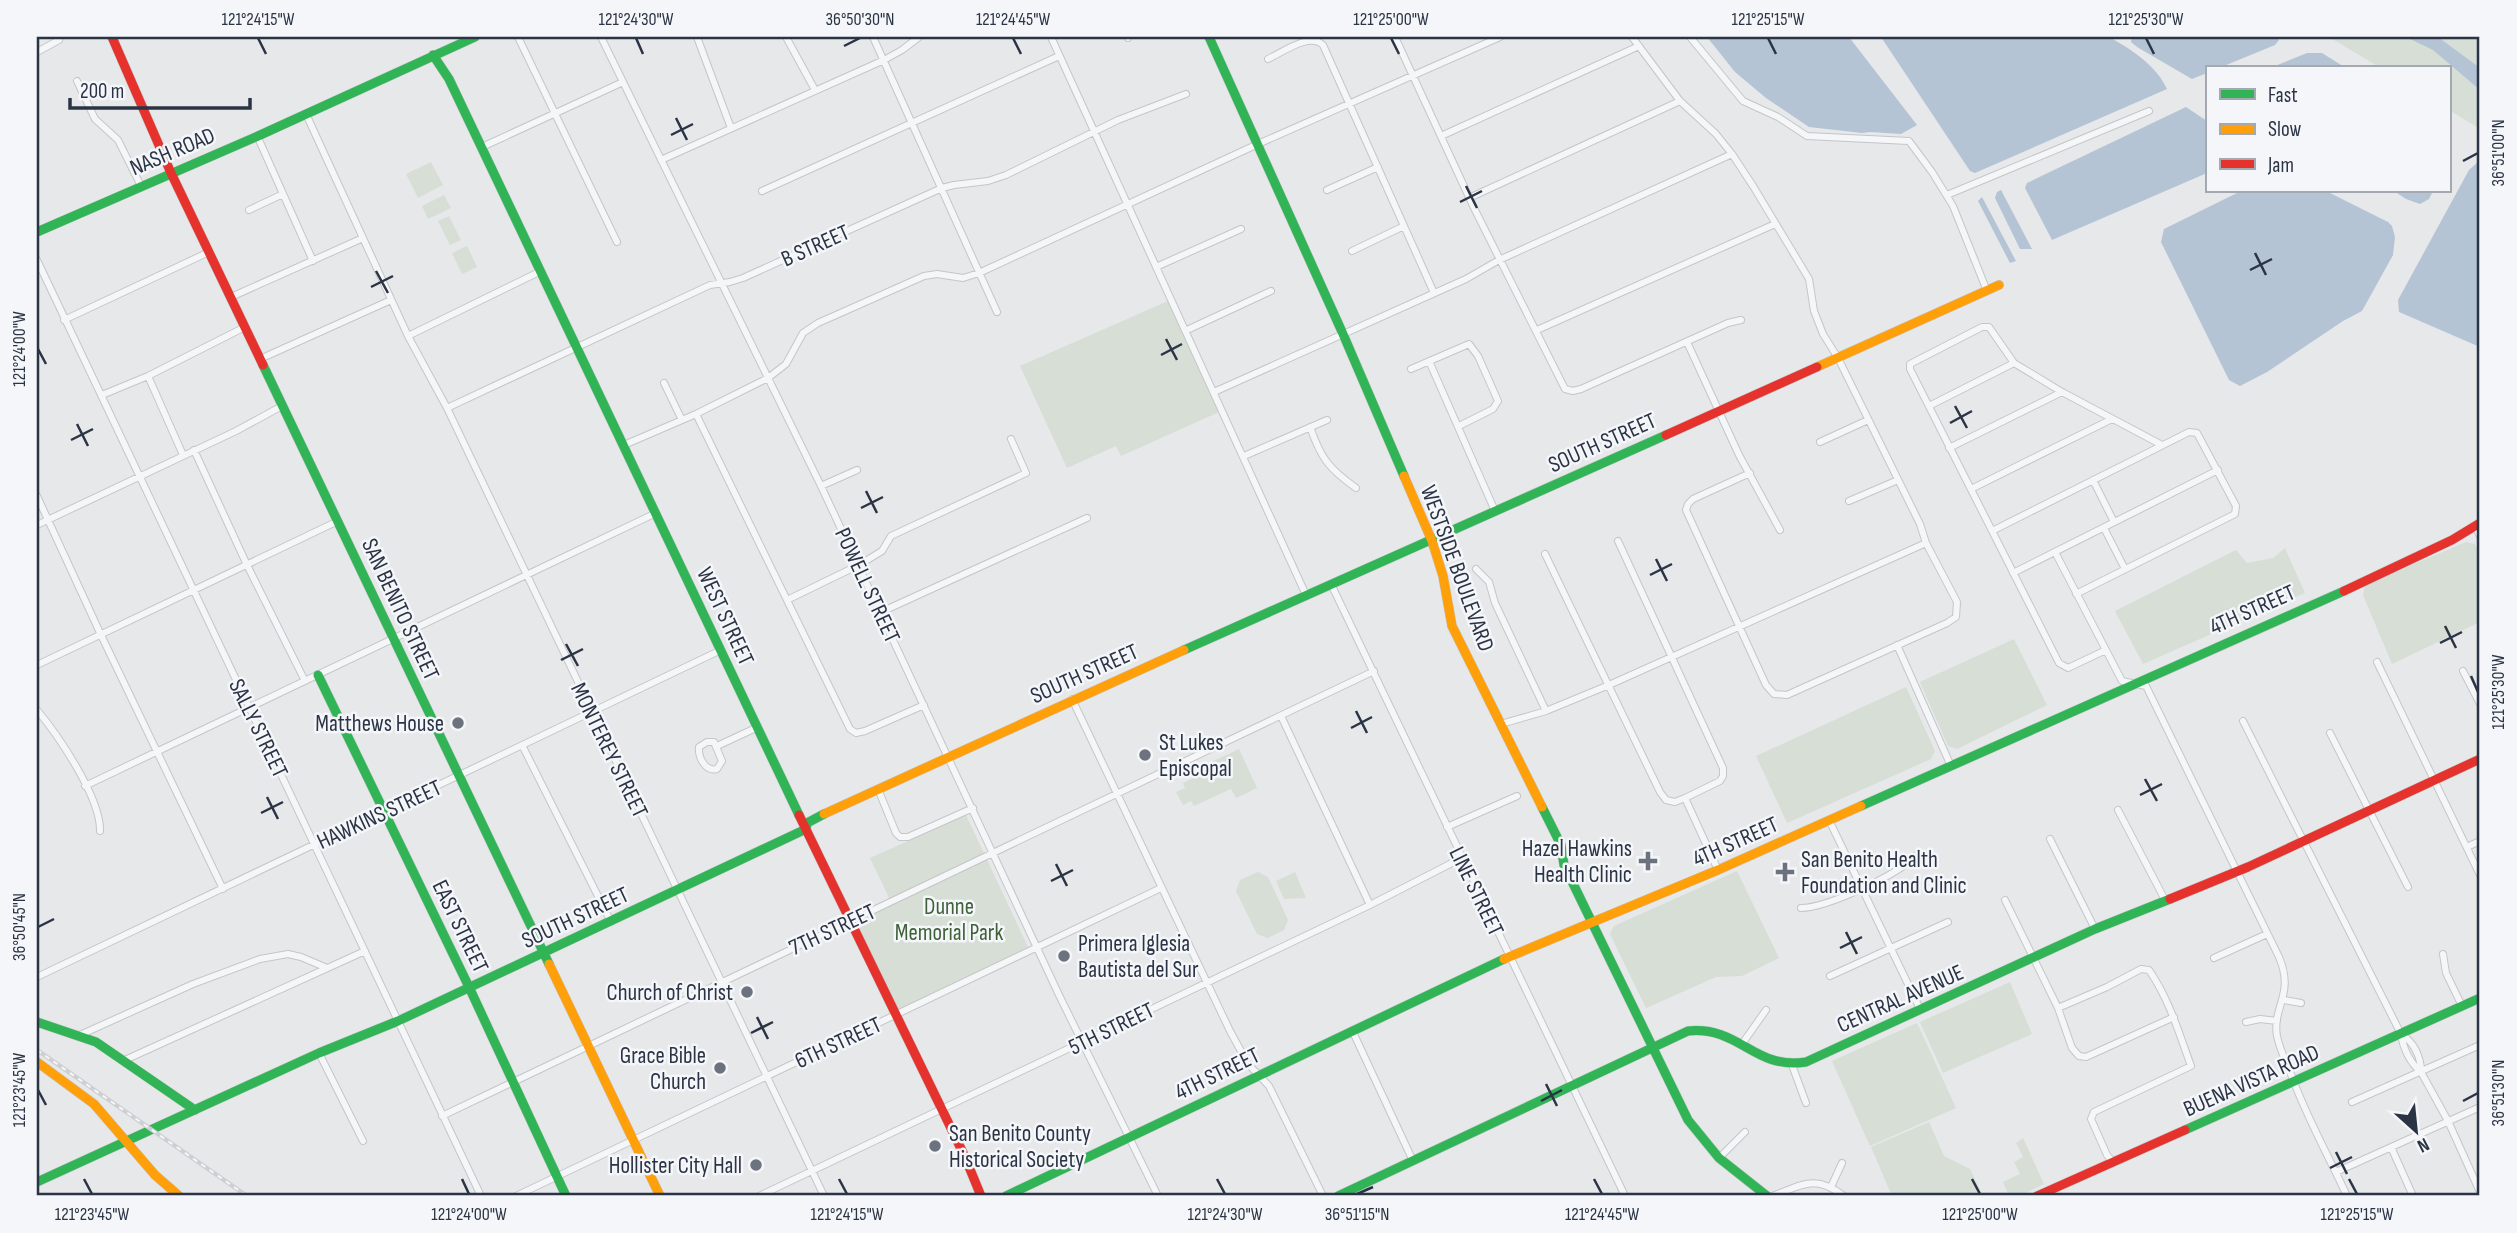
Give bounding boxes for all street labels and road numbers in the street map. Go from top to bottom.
street label: NASH ROAD [126,122,219,182]
street label: B STREET [777,219,854,273]
street label: SOUTH STREET [1544,407,1661,479]
street label: WESTSIDE BOULEVARD [1414,481,1500,655]
street label: POWELL STREET [828,523,906,648]
street label: SAN BENITO STREET [355,534,445,685]
street label: WEST STREET [690,563,760,670]
street label: 4TH STREET [2205,579,2300,641]
street label: SOUTH STREET [1026,638,1143,710]
street label: SALLY STREET [222,674,294,782]
street label: MONTEREY STREET [564,678,654,823]
street label: HAWKINS STREET [313,774,446,856]
street label: 4TH STREET [1688,811,1783,873]
street label: LINE STREET [1442,842,1510,941]
street label: EAST STREET [426,875,495,977]
street label: SOUTH STREET [517,881,634,955]
street label: 7TH STREET [785,898,880,962]
street label: CENTRAL AVENUE [1833,959,1968,1039]
street label: 5TH STREET [1064,996,1159,1062]
street label: 6TH STREET [791,1011,886,1075]
street label: BUENA VISTA ROAD [2179,1038,2324,1123]
street label: 4TH STREET [1170,1041,1264,1106]

